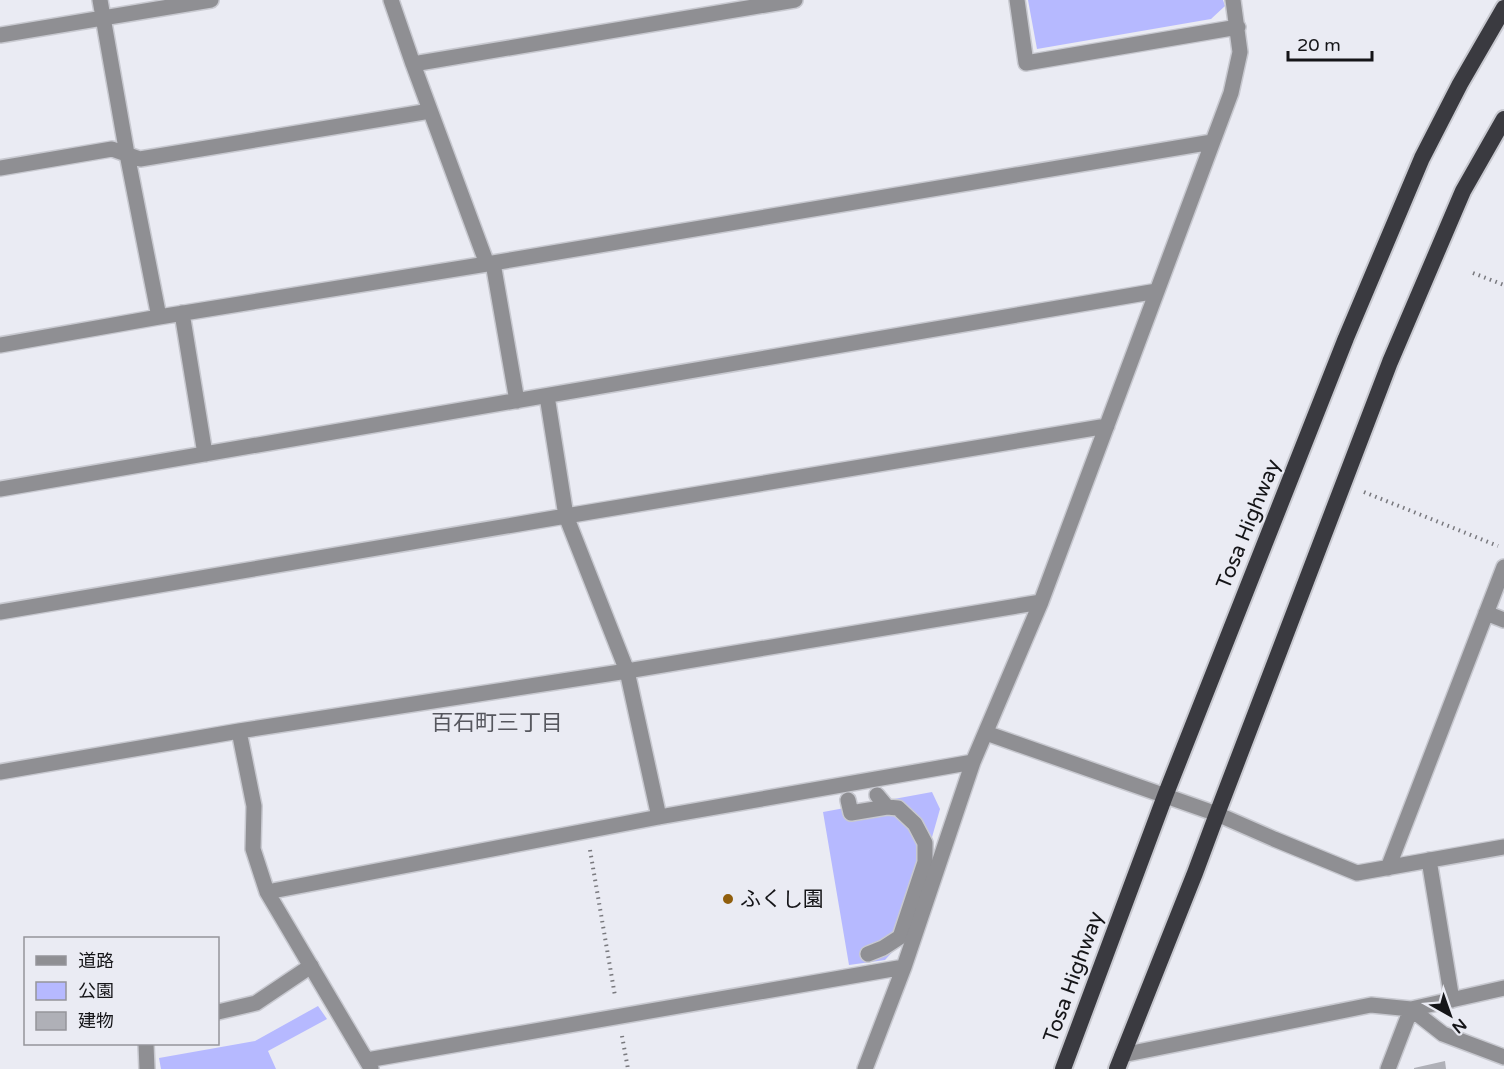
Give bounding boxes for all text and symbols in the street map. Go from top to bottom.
scale bar [1288,24,1372,62]
text: 20 m [1297,34,1341,56]
street label: Tosa Highway [1211,456,1286,593]
district label: 百石町三丁目 [431,710,563,736]
place label: ふくし園 [740,887,824,912]
marker: ふくし園 [721,892,735,906]
street label: Tosa Highway [1038,908,1109,1046]
legend [24,937,219,1045]
text: 道路 [78,950,114,972]
text: 公園 [78,980,114,1002]
north arrow [1420,985,1480,1045]
text: 建物 [78,1010,114,1032]
text: N [1448,1014,1470,1038]

